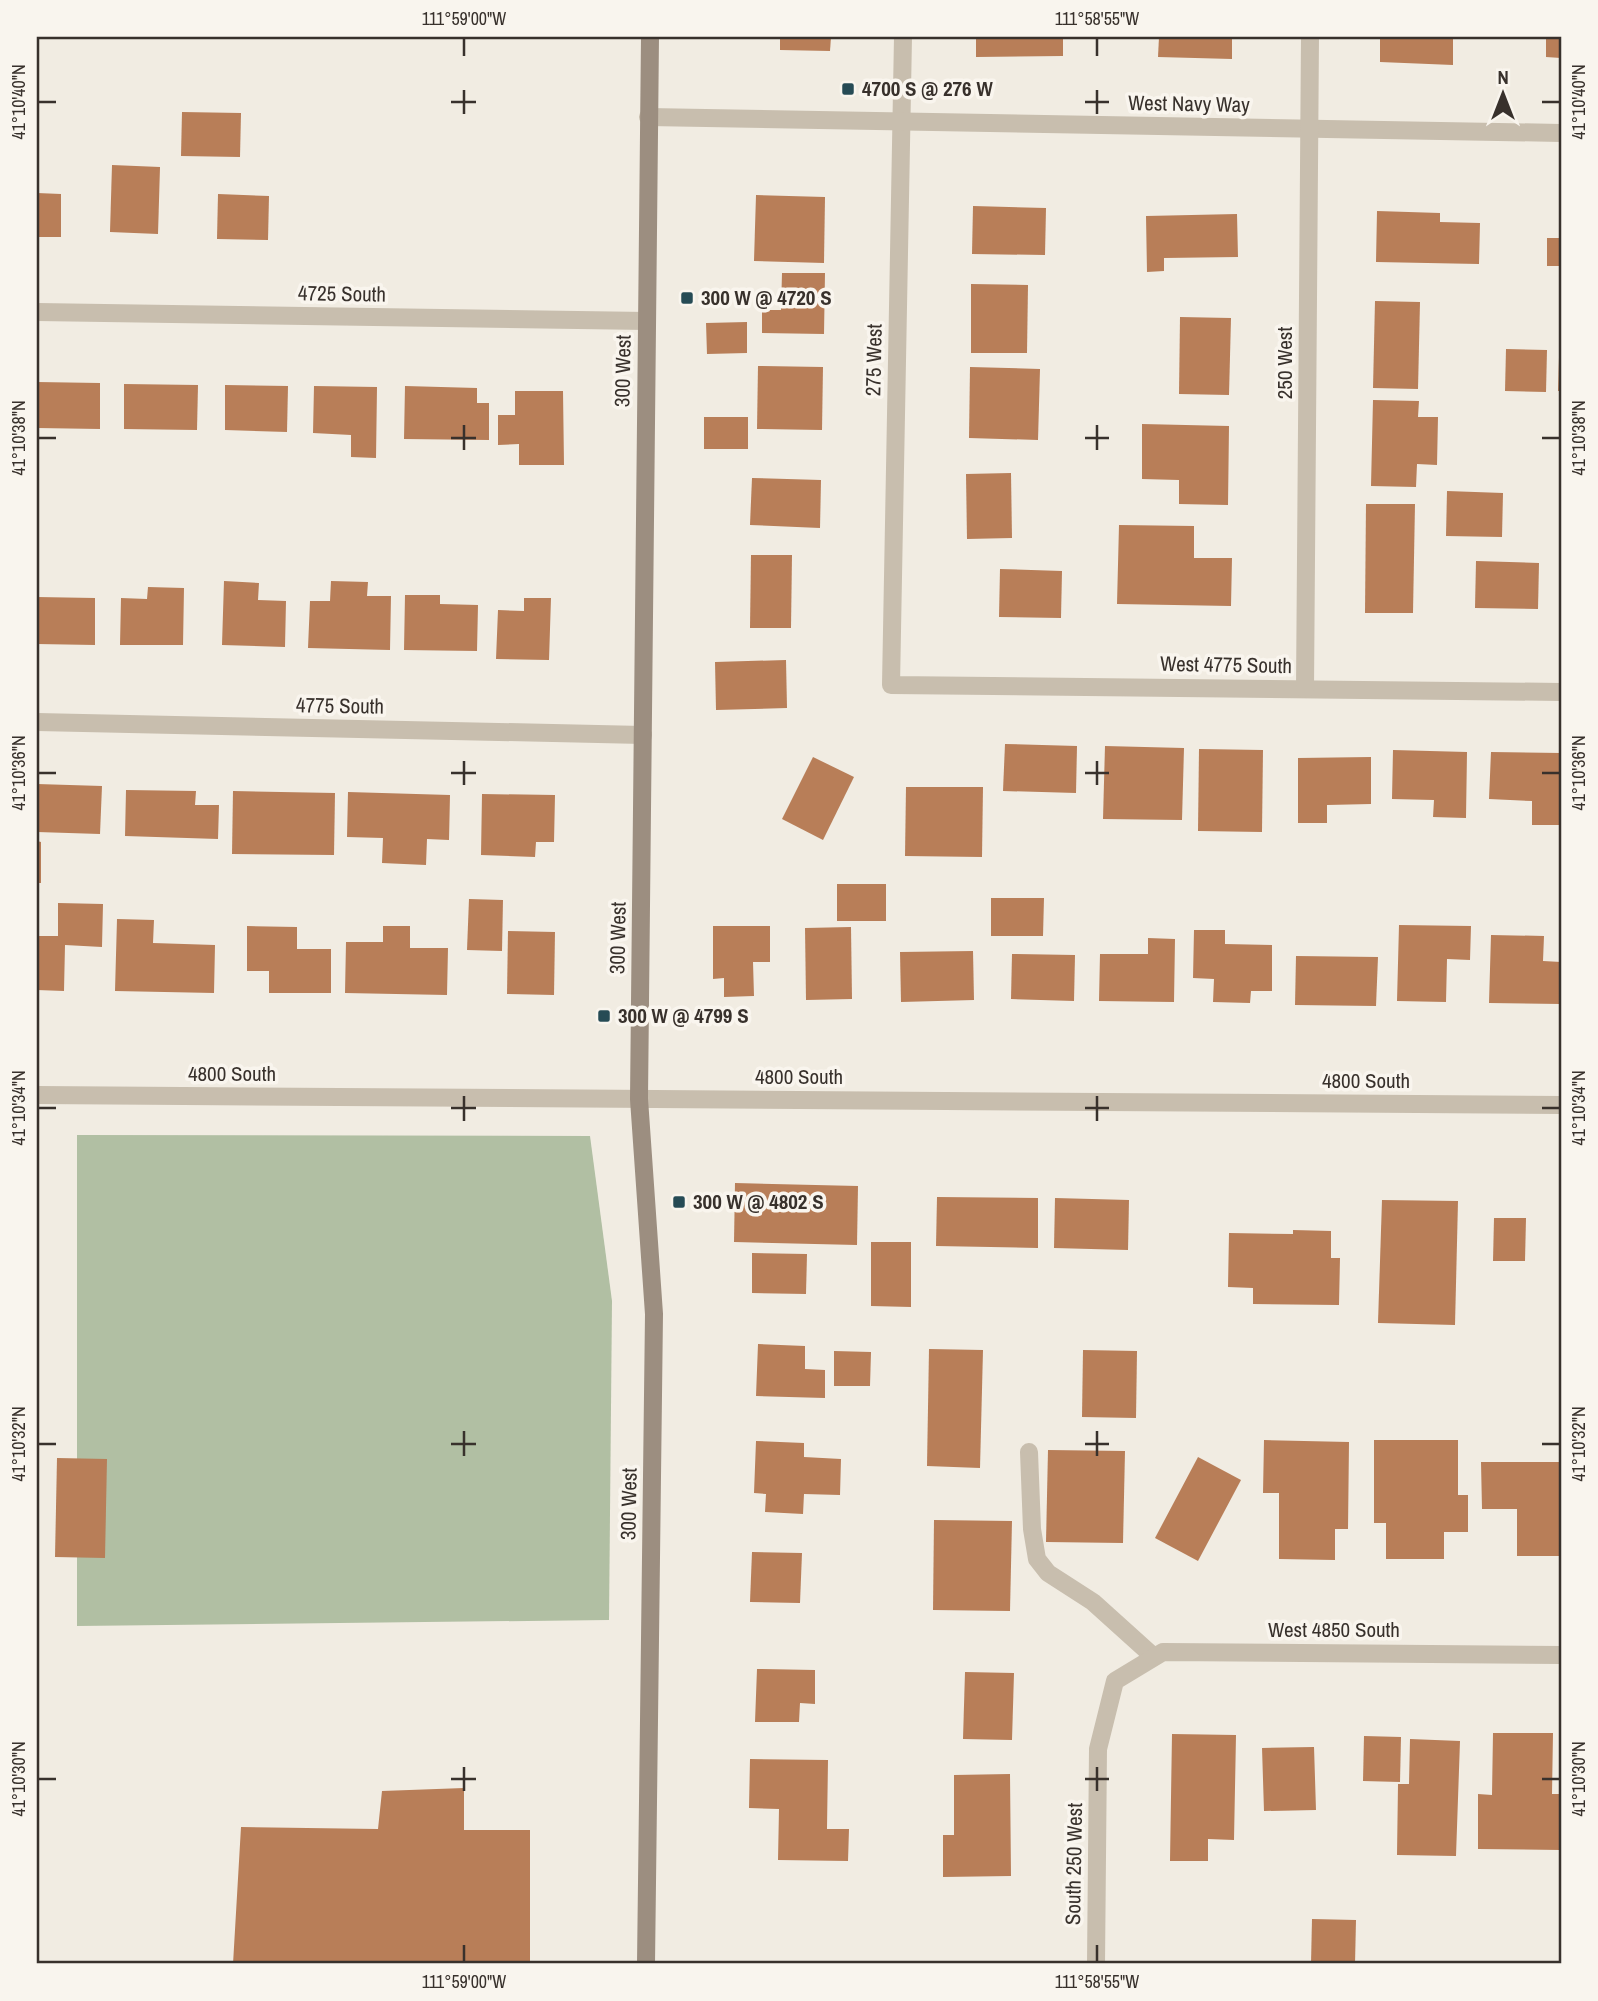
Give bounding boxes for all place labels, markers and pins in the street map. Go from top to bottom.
place label: 4700 S @ 276 W [862,74,993,103]
marker: 4700 S @ 276 W [840,81,856,97]
place label: 300 W @ 4720 S [701,283,832,312]
marker: 300 W @ 4720 S [679,290,695,306]
place label: 300 W @ 4799 S [618,1001,749,1030]
marker: 300 W @ 4799 S [596,1008,612,1024]
place label: 300 W @ 4802 S [693,1187,824,1216]
marker: 300 W @ 4802 S [671,1194,687,1210]

